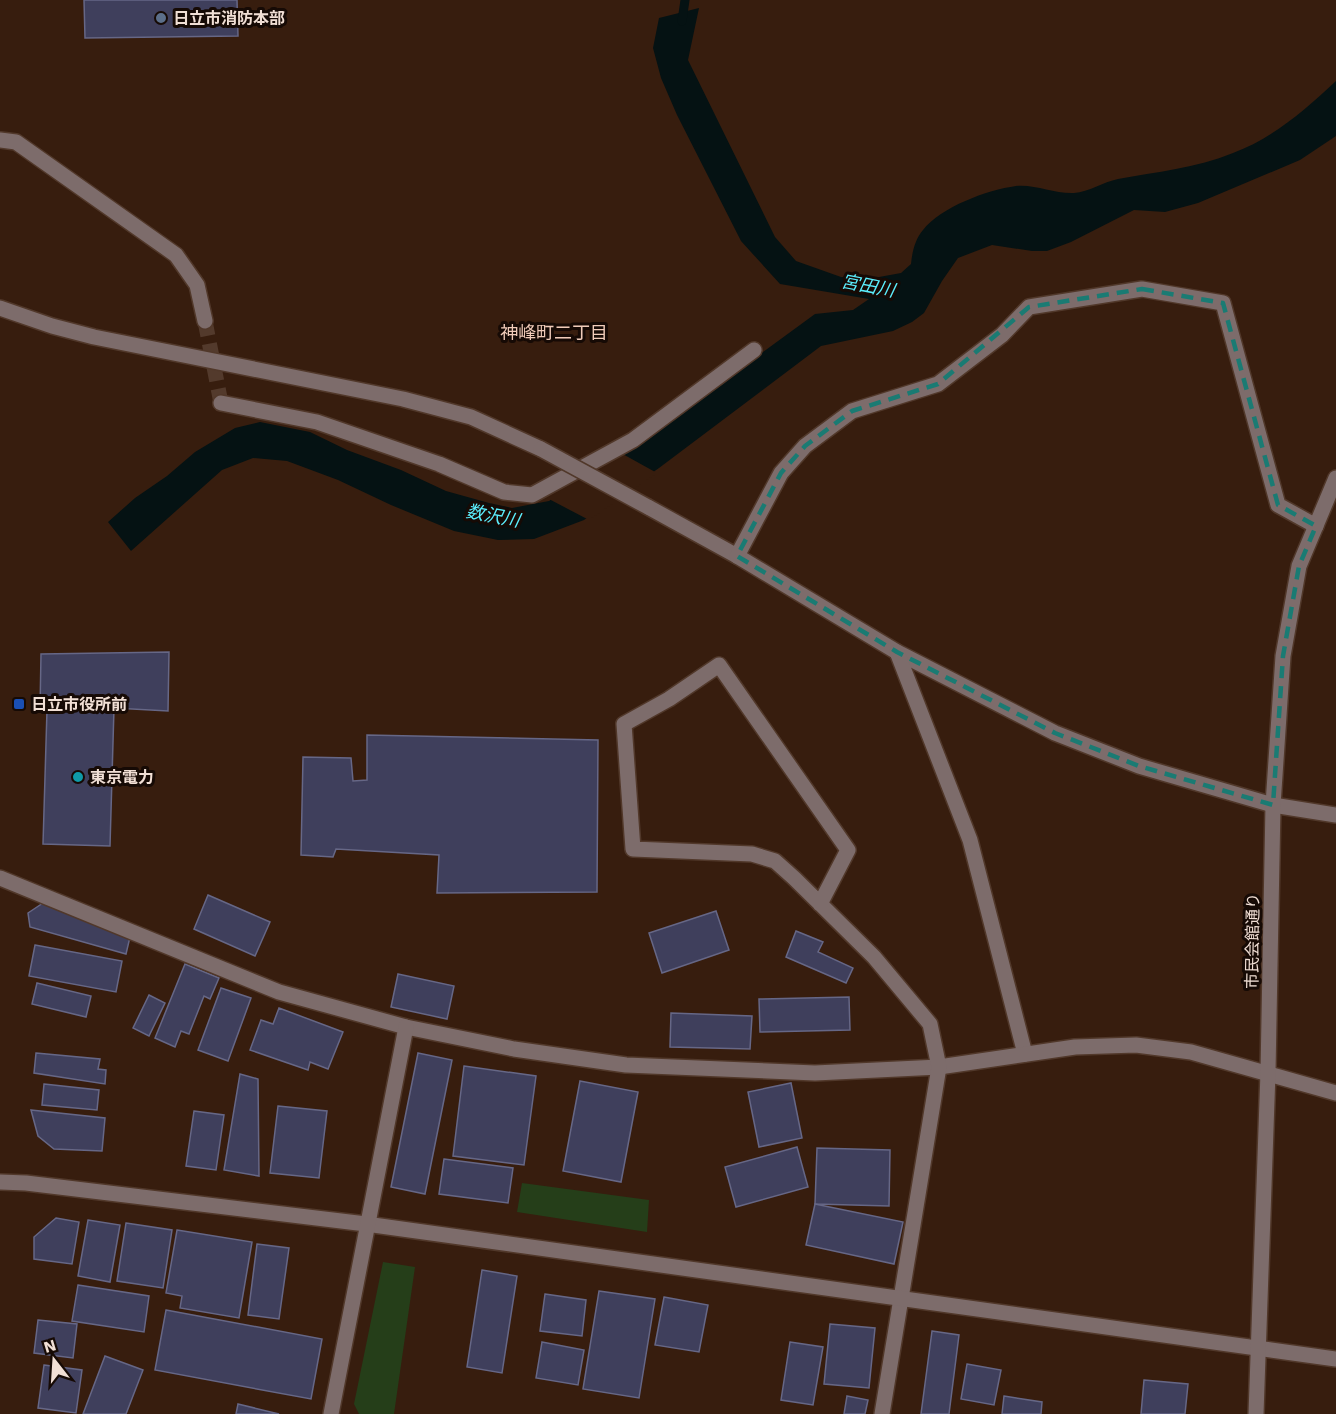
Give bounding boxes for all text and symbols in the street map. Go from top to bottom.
place label: 日立市消防本部 [173,9,285,28]
marker: 日立市消防本部 [154,11,168,25]
water label: 宮田川 [840,270,899,301]
district label: 神峰町二丁目 [500,322,608,343]
water label: 数沢川 [465,500,524,531]
place label: 日立市役所前 [31,695,127,714]
marker: 日立市役所前 [12,697,26,711]
place label: 東京電力 [90,768,154,787]
marker: 東京電力 [71,770,85,784]
street label: 市民会館通り [1242,893,1263,989]
north arrow [24,1330,84,1390]
text: N [41,1335,58,1357]

